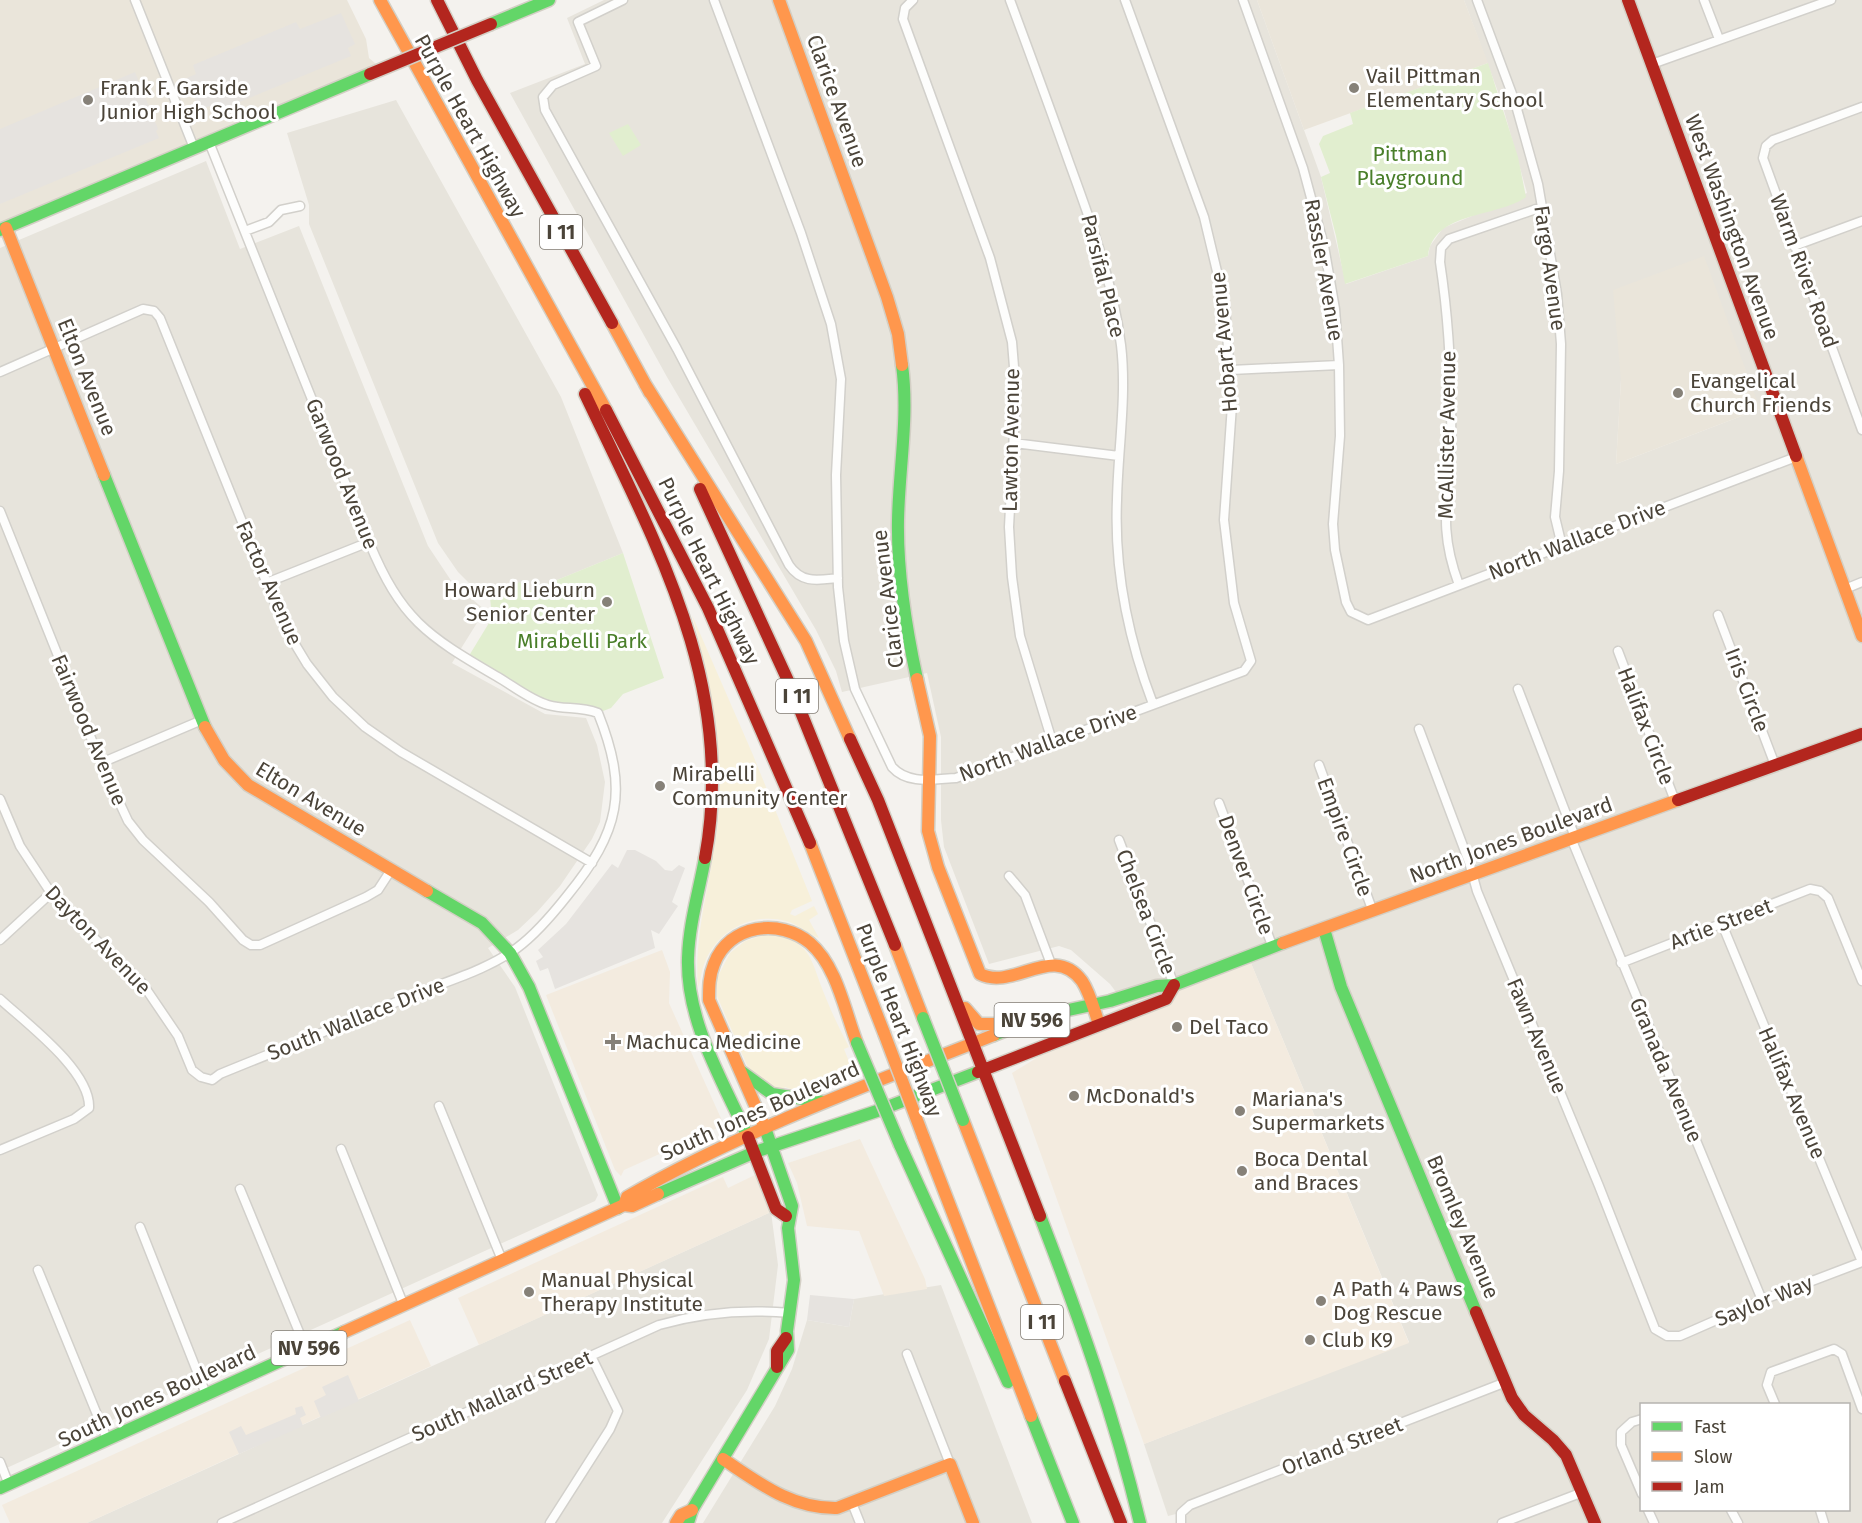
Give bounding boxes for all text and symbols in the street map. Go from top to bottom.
street label: Purple Heart Highway [409,30,531,223]
street label: Clarice Avenue [801,31,873,171]
place label: Vail Pittman Elementary School [1366,63,1544,113]
place label: Frank F. Garside Junior High School [100,75,276,125]
marker: Vail Pittman Elementary School [1347,81,1361,95]
marker: Frank F. Garside Junior High School [81,93,95,107]
street label: West Washington Avenue [1679,111,1785,343]
park label: Pittman Playground [1356,141,1464,191]
street label: Warm River Road [1764,190,1844,352]
street label: Rassler Avenue [1299,197,1349,343]
street label: Fargo Avenue [1528,204,1572,332]
street label: Parsifal Place [1075,212,1131,340]
road number: I 11 [540,215,582,249]
street label: Hobart Avenue [1205,271,1243,413]
street label: Elton Avenue [52,314,122,440]
street label: McAllister Avenue [1433,351,1461,519]
street label: Lawton Avenue [997,368,1025,512]
place label: Evangelical Church Friends [1690,368,1831,418]
marker: Evangelical Church Friends [1671,386,1685,400]
street label: Garwood Avenue [300,395,384,553]
street label: Purple Heart Highway [652,473,766,670]
street label: North Wallace Drive [1485,494,1669,586]
street label: Factor Avenue [230,517,308,649]
street label: Clarice Avenue [867,528,909,670]
place label: Howard Lieburn Senior Center [444,577,595,627]
marker: Howard Lieburn Senior Center [600,595,614,609]
park label: Mirabelli Park [517,628,647,654]
street label: Iris Circle [1719,644,1775,736]
street label: Fairwood Avenue [45,650,133,810]
street label: Halifax Circle [1612,663,1680,789]
road number: I 11 [776,679,818,713]
street label: North Wallace Drive [955,699,1141,787]
street label: Elton Avenue [251,756,371,842]
place label: Mirabelli Community Center [672,761,847,811]
street label: Empire Circle [1311,774,1379,900]
marker: Mirabelli Community Center [653,779,667,793]
street label: North Jones Boulevard [1406,791,1616,889]
street label: Denver Circle [1212,812,1280,938]
street label: Chelsea Circle [1110,846,1182,978]
street label: Dayton Avenue [39,880,157,1000]
street label: Artie Street [1666,892,1776,955]
street label: Purple Heart Highway [850,919,948,1121]
street label: South Wallace Drive [264,972,448,1066]
street label: Fawn Avenue [1501,974,1573,1098]
street label: Granada Avenue [1624,994,1708,1146]
road number: NV 596 [994,1003,1070,1037]
place label: Del Taco [1189,1014,1269,1040]
marker: Del Taco [1170,1020,1184,1034]
street label: Halifax Avenue [1752,1023,1832,1163]
place label: Machuca Medicine [626,1029,801,1055]
marker: Machuca Medicine [604,1033,622,1051]
street label: South Jones Boulevard [656,1055,864,1167]
place label: McDonald's [1086,1083,1195,1109]
place label: Mariana's Supermarkets [1252,1086,1385,1136]
marker: McDonald's [1067,1089,1081,1103]
marker: Mariana's Supermarkets [1233,1104,1247,1118]
place label: Boca Dental and Braces [1254,1146,1368,1196]
street label: Bromley Avenue [1421,1151,1505,1303]
marker: Boca Dental and Braces [1235,1164,1249,1178]
place label: Manual Physical Therapy Institute [541,1267,703,1317]
street label: Saylor Way [1711,1269,1817,1332]
place label: A Path 4 Paws Dog Rescue [1333,1276,1463,1326]
marker: Manual Physical Therapy Institute [522,1285,536,1299]
marker: A Path 4 Paws Dog Rescue [1314,1294,1328,1308]
road number: I 11 [1021,1305,1063,1339]
place label: Club K9 [1322,1327,1393,1353]
road number: NV 596 [272,1331,346,1365]
marker: Club K9 [1303,1333,1317,1347]
street label: South Jones Boulevard [54,1339,260,1453]
street label: South Mallard Street [408,1344,597,1448]
legend [1640,1403,1850,1511]
street label: Orland Street [1278,1411,1407,1481]
text: Fast [1694,1416,1727,1438]
text: Slow [1694,1446,1733,1468]
text: Jam [1694,1476,1725,1498]

